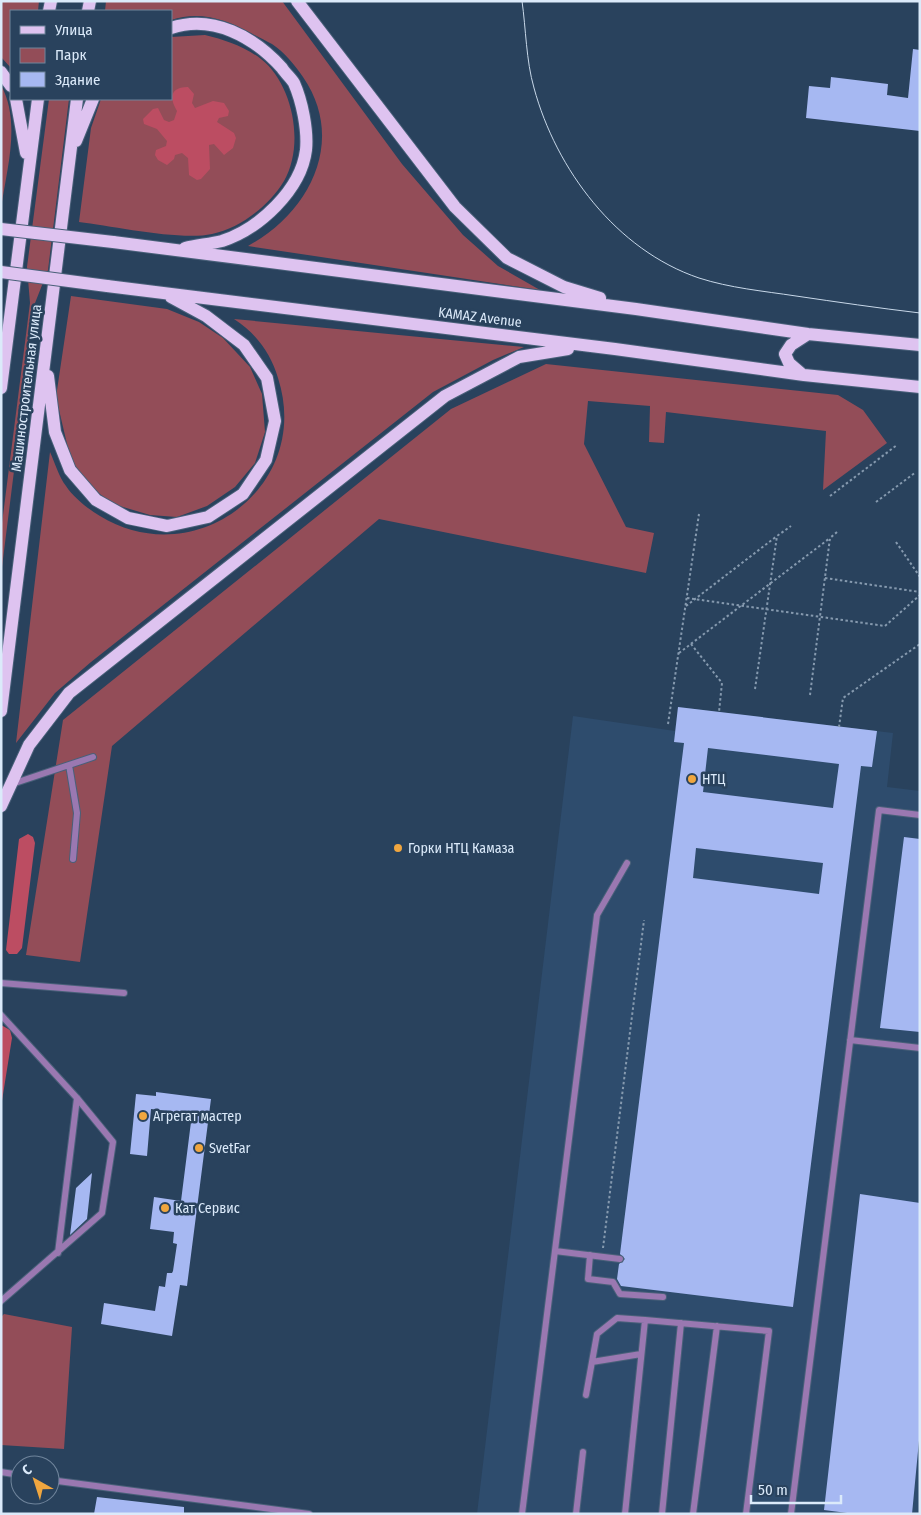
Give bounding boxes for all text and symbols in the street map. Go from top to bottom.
legend [10,10,172,100]
text: Улица [54,21,93,39]
text: Парк [55,46,86,64]
text: Здание [55,71,101,89]
street label: Машиностроительная улица [8,303,45,473]
street label: KAMAZ Avenue [437,304,523,331]
place label: НТЦ [702,771,726,788]
marker: НТЦ [686,773,698,785]
place label: Горки НТЦ Камаза [408,840,515,857]
marker: Горки НТЦ Камаза [392,842,404,854]
place label: Агрегат мастер [153,1108,242,1125]
marker: Агрегат мастер [137,1110,149,1122]
place label: SvetFar [209,1140,251,1157]
marker: SvetFar [193,1142,205,1154]
place label: Кат Сервис [175,1200,240,1217]
marker: Кат Сервис [159,1202,171,1214]
north arrow [10,1455,60,1505]
text: С [19,1461,36,1479]
scale bar [751,1472,841,1504]
text: 50 m [758,1481,788,1499]

